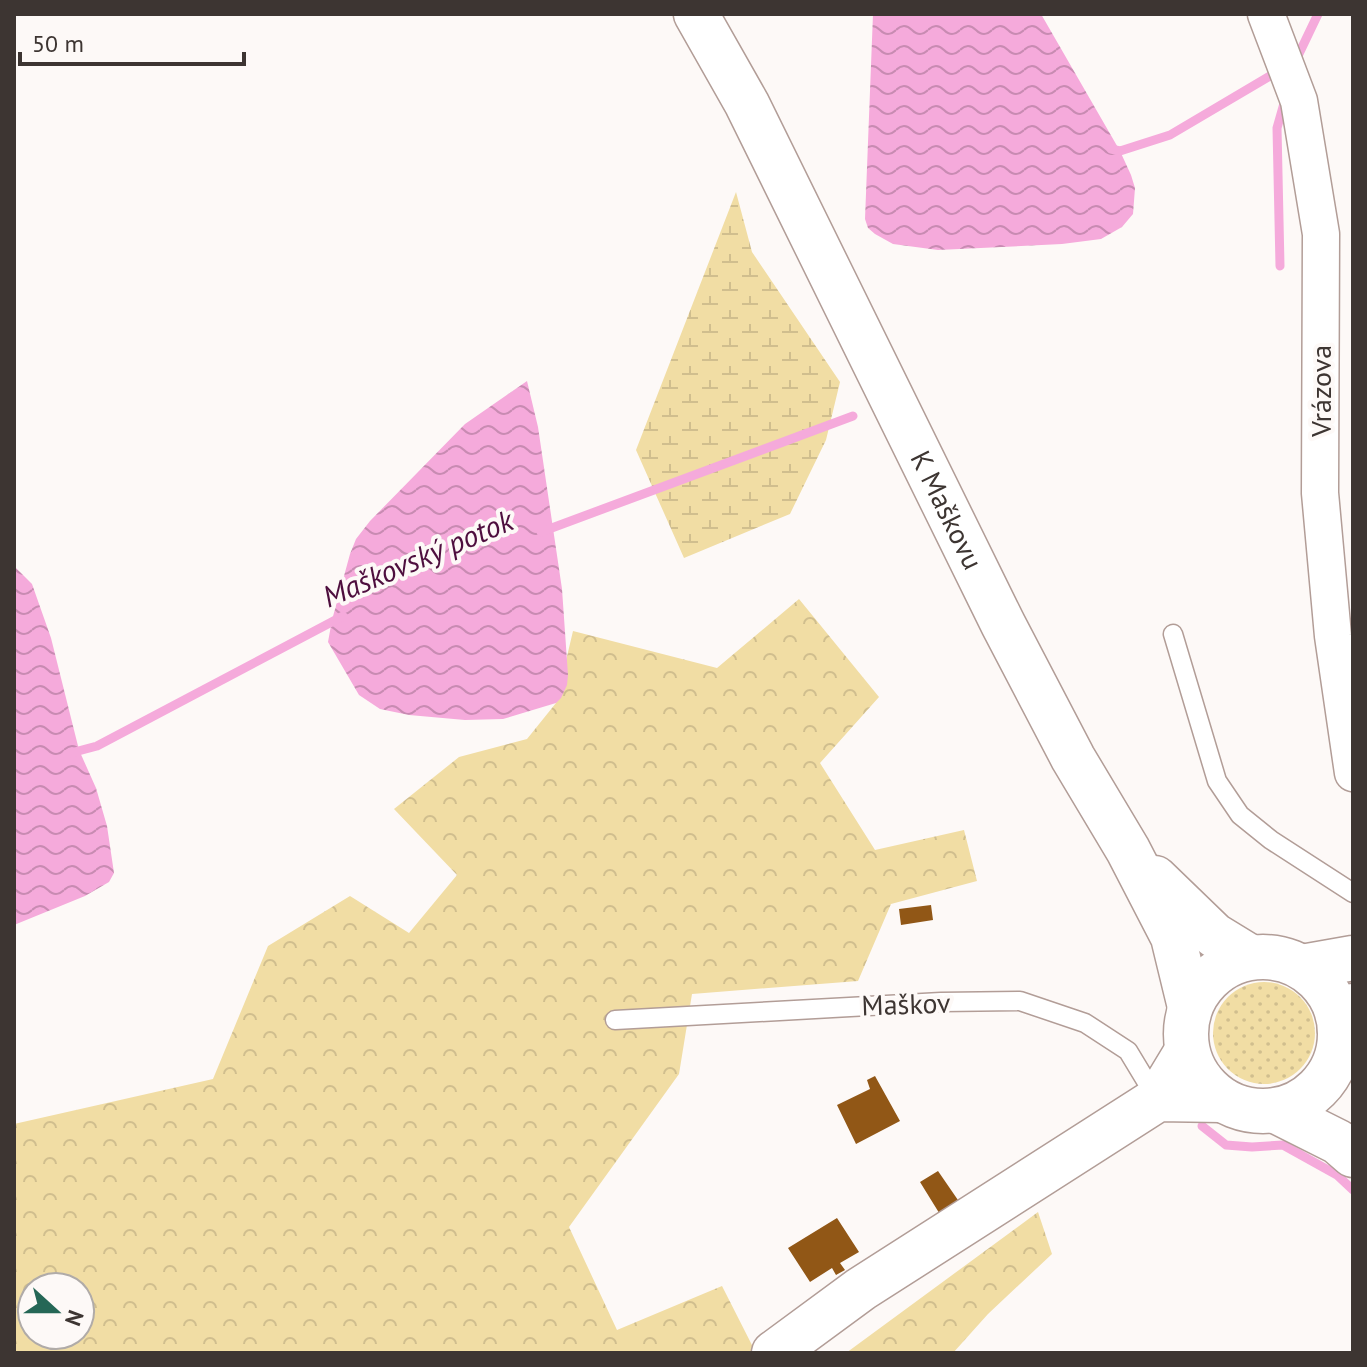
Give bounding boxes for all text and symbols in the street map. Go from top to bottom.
scale bar [20,16,244,66]
text: 50 m [32,28,84,59]
street label: Vrázova [1302,345,1339,438]
street label: K Maškovu [902,444,992,575]
water label: Maškovský potok [316,499,520,615]
street label: Maškov [861,983,952,1024]
north arrow [16,1271,96,1351]
text: N [59,1306,90,1330]

